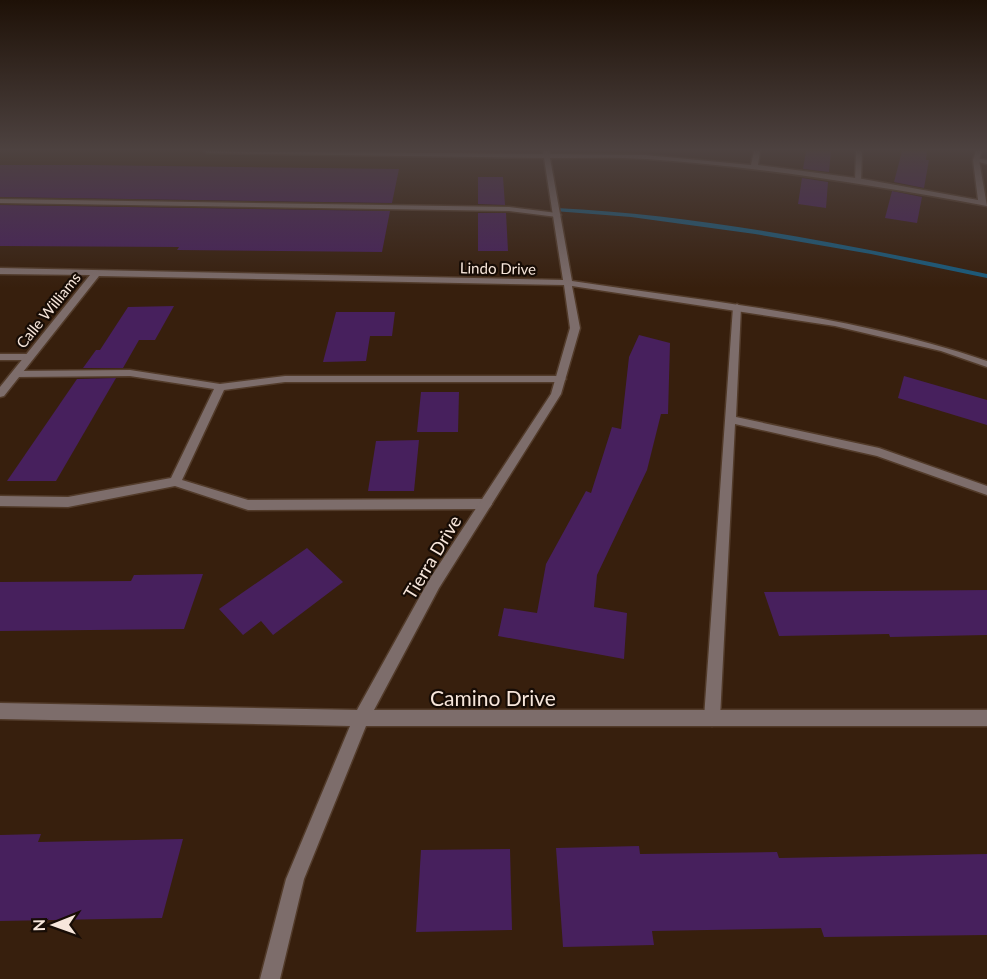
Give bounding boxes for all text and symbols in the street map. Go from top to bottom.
street label: Lindo Drive [460,258,536,278]
street label: Calle Williams [12,269,84,351]
street label: Tierra Drive [398,511,466,603]
street label: Camino Drive [430,685,556,710]
north arrow [24,895,84,955]
text: N [29,919,48,932]

